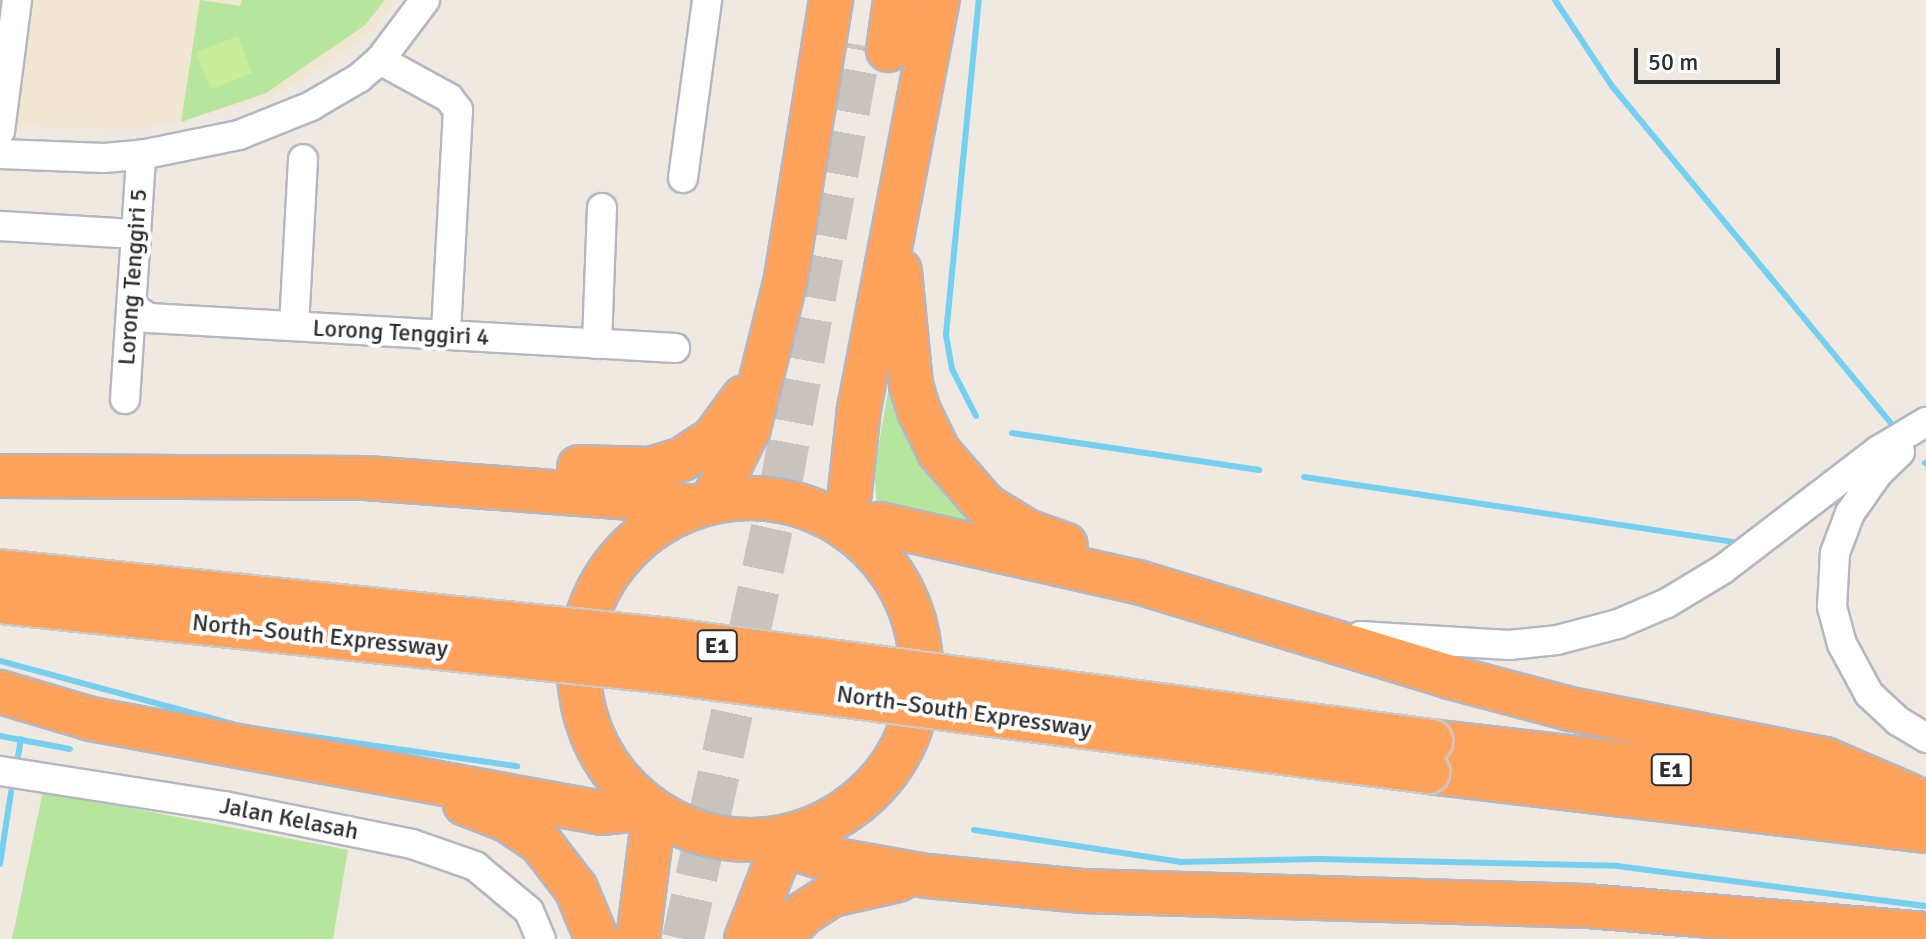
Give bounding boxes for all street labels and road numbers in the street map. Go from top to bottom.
street label: Lorong Tenggiri 5 [112,188,154,366]
street label: Lorong Tenggiri 4 [312,314,490,352]
street label: North–South Expressway [191,608,449,664]
road number: E1 [695,628,739,664]
street label: North–South Expressway [835,680,1093,744]
road number: E1 [1649,752,1693,788]
street label: Jalan Kelasah [217,791,361,847]

